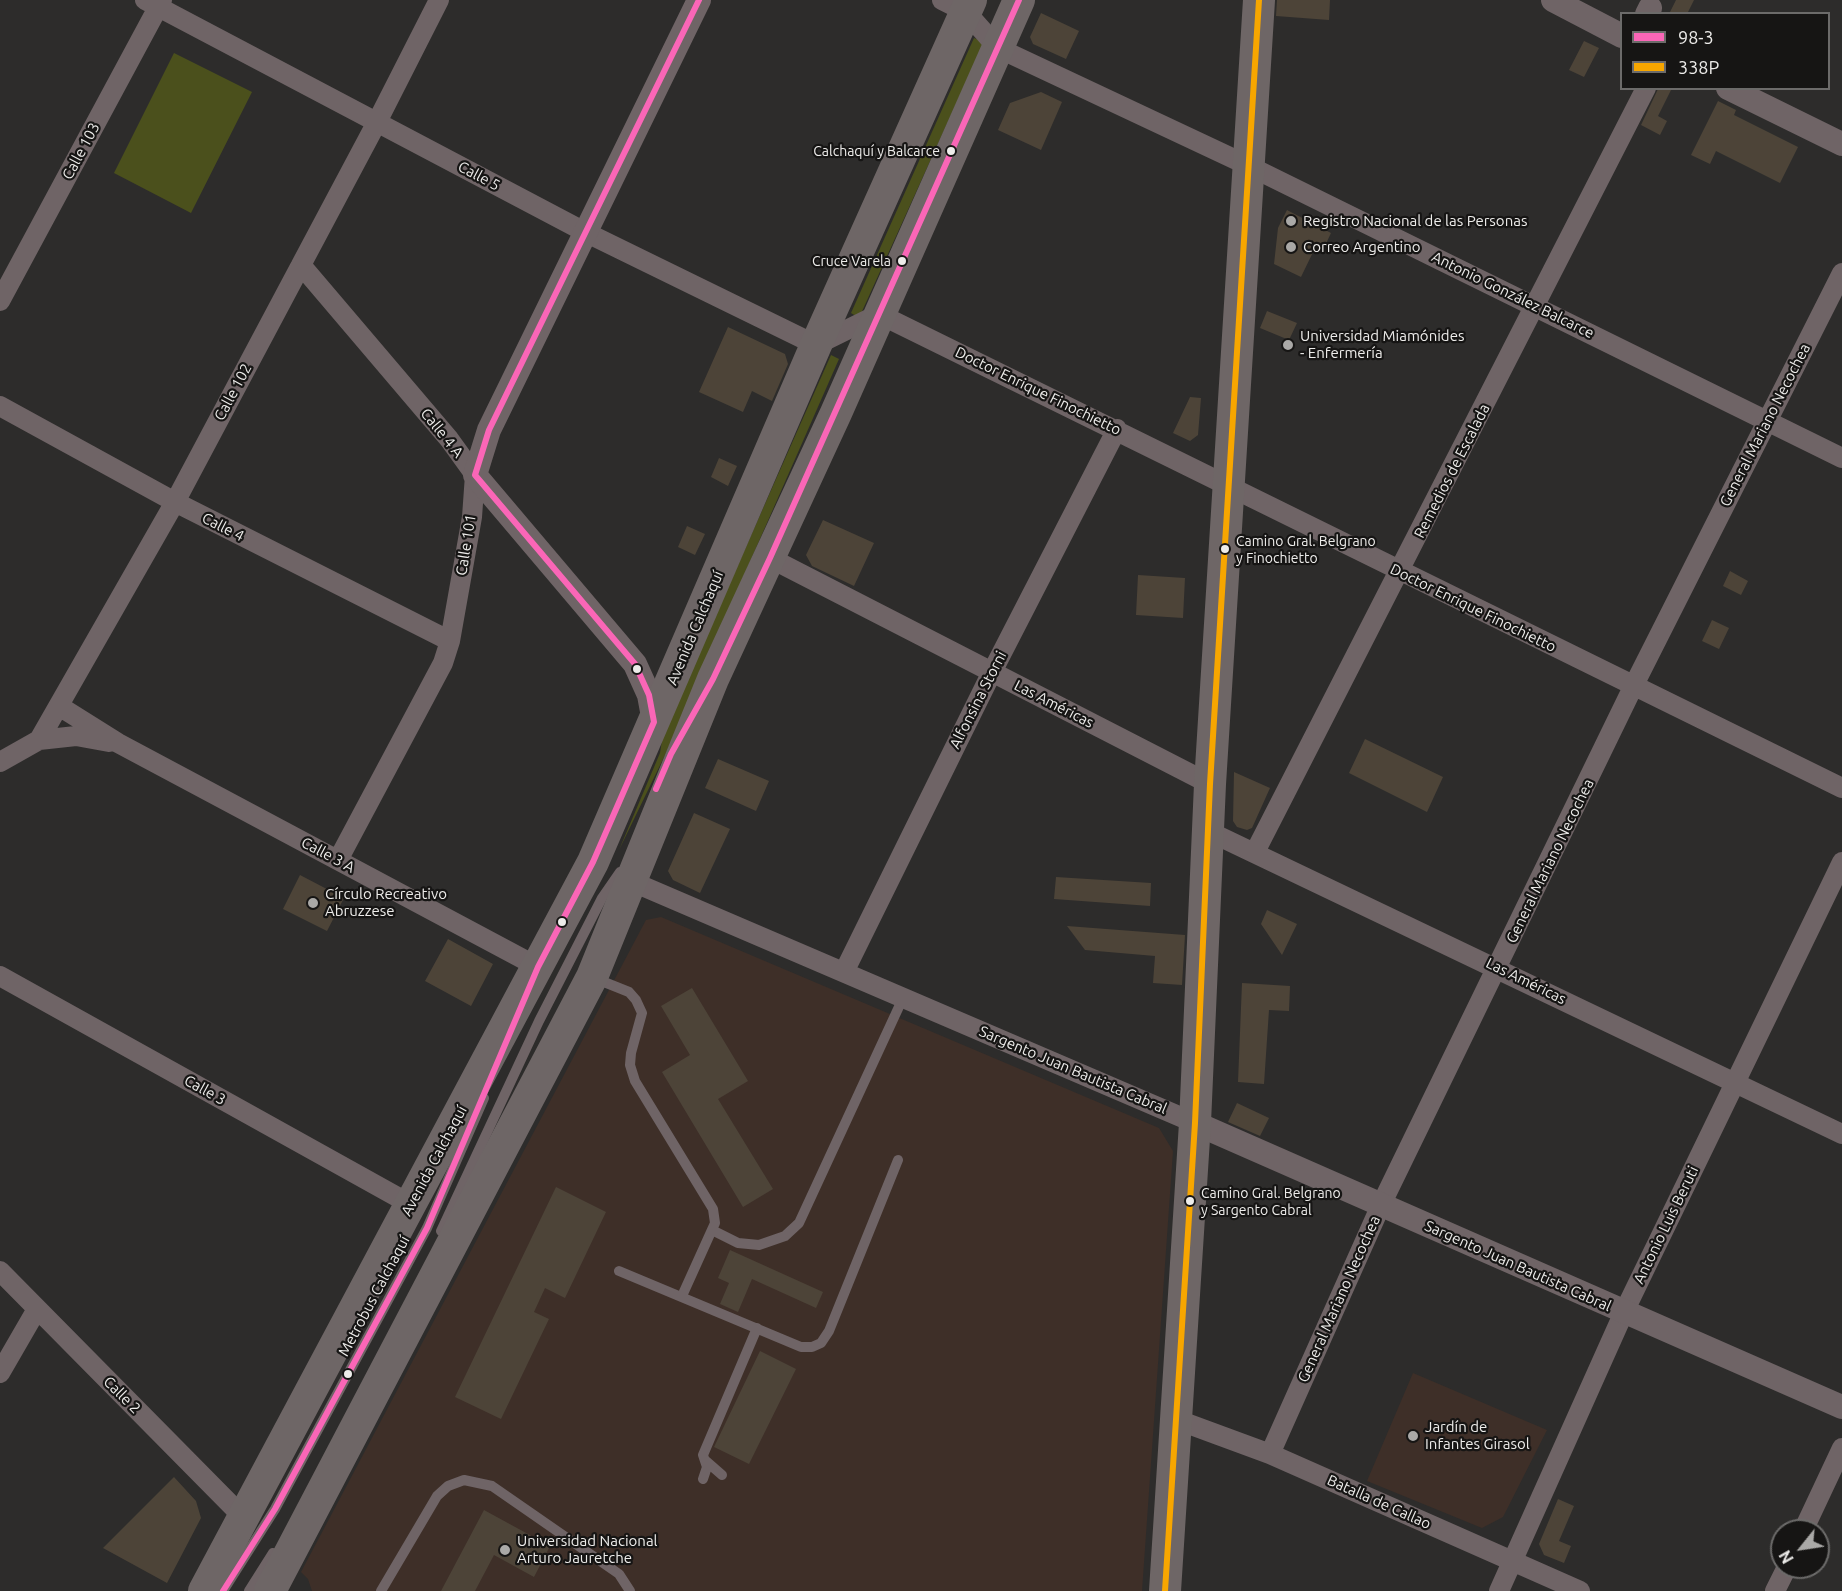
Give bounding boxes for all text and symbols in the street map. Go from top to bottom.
legend [1620,12,1830,90]
text: 98-3 [1678,27,1714,47]
text: 338P [1678,57,1719,77]
street label: Calle 103 [59,119,103,183]
place label: Calchaquí y Balcarce [813,143,940,159]
marker: Calchaquí y Balcarce [945,145,957,157]
street label: Calle 5 [455,158,503,194]
place label: Registro Nacional de las Personas [1303,212,1527,230]
marker: Registro Nacional de las Personas [1284,214,1298,228]
place label: Correo Argentino [1303,238,1421,256]
marker: Correo Argentino [1284,240,1298,254]
street label: Antonio González Balcarce [1429,248,1597,342]
place label: Cruce Varela [812,253,891,269]
marker: Cruce Varela [896,255,908,267]
place label: Universidad Miamónides - Enfermería [1300,327,1464,362]
marker: Universidad Miamónides - Enfermería [1281,338,1295,352]
street label: General Mariano Necochea [1716,340,1814,510]
street label: Doctor Enrique Finochietto [952,343,1124,439]
street label: Calle 102 [211,360,255,424]
street label: Remedios de Escalada [1410,401,1494,541]
street label: Calle 4 A [417,405,467,461]
street label: Calle 4 [199,509,247,545]
street label: Calle 101 [452,513,480,577]
place label: Camino Gral. Belgrano y Finochietto [1236,533,1376,566]
marker: Camino Gral. Belgrano y Finochietto [1219,543,1231,555]
street label: Doctor Enrique Finochietto [1387,560,1559,656]
street label: Avenida Calchaquí [663,568,727,688]
street label: Alfonsina Storni [946,648,1010,752]
unlabelled marker [631,663,643,675]
street label: Las Américas [1011,676,1097,732]
street label: General Mariano Necochea [1502,776,1598,946]
street label: Calle 3 A [298,833,358,877]
place label: Círculo Recreativo Abruzzese [325,885,447,920]
marker: Círculo Recreativo Abruzzese [306,896,320,910]
unlabelled marker [556,916,568,928]
street label: Las Américas [1483,954,1569,1008]
street label: Sargento Juan Bautista Cabral [976,1022,1170,1118]
street label: Calle 3 [181,1071,229,1109]
street label: Avenida Calchaquí [397,1103,471,1219]
street label: Antonio Luis Beruti [1630,1163,1702,1287]
place label: Camino Gral. Belgrano y Sargento Cabral [1201,1185,1341,1218]
marker: Camino Gral. Belgrano y Sargento Cabral [1184,1195,1196,1207]
street label: General Mariano Necochea [1294,1213,1384,1385]
street label: Sargento Juan Bautista Cabral [1422,1217,1614,1315]
street label: Metrobus Calchaquí [335,1233,413,1359]
unlabelled marker [342,1368,354,1380]
street label: Calle 2 [100,1373,144,1417]
place label: Jardín de Infantes Girasol [1425,1418,1530,1453]
marker: Jardín de Infantes Girasol [1406,1429,1420,1443]
street label: Batalla de Callao [1324,1471,1434,1533]
north arrow [1770,1519,1830,1579]
place label: Universidad Nacional Arturo Jauretche [517,1532,658,1567]
marker: Universidad Nacional Arturo Jauretche [498,1543,512,1557]
text: N [1775,1547,1797,1567]

